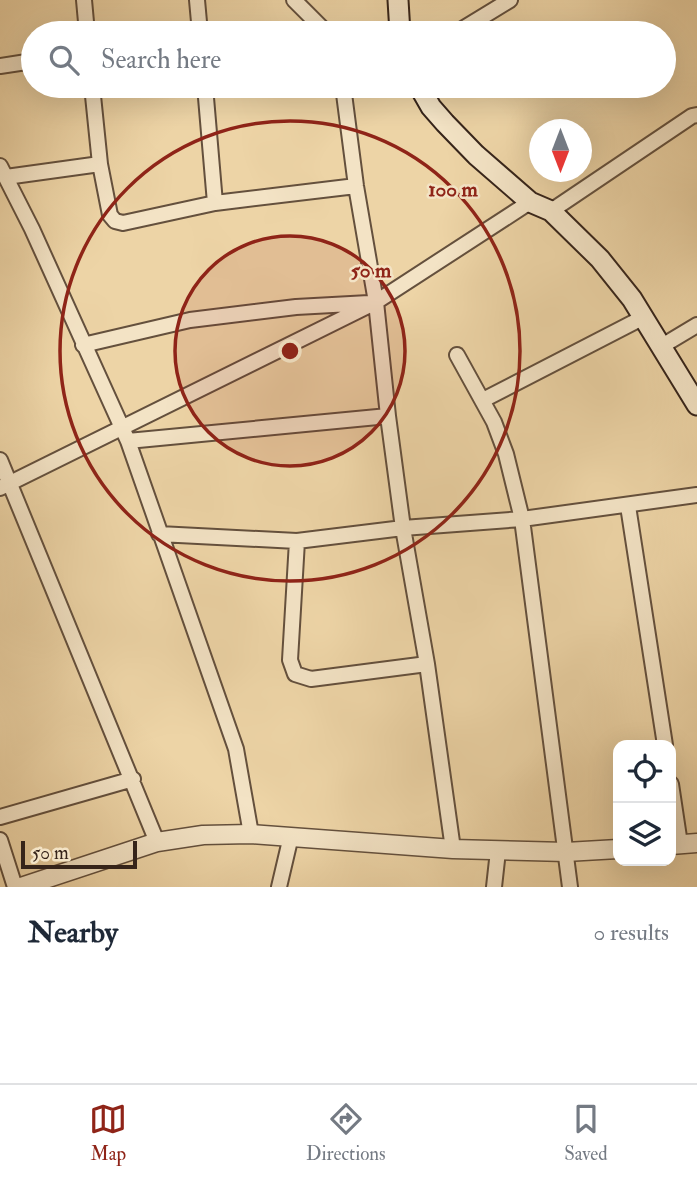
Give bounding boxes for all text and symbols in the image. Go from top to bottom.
search box [21,21,676,98]
icon: search [45,41,83,79]
text: Search here [101,44,221,76]
north arrow [529,119,592,182]
text: 100 m [428,176,479,203]
text: 50 m [351,257,392,284]
centre of rings [278,339,302,363]
map controls [613,740,676,866]
button: locate [613,740,676,803]
button: layers [613,803,676,866]
scale bar [21,838,136,870]
text: 50 m [32,841,69,865]
text: Nearby [28,914,118,951]
text: 0 results [593,918,669,947]
tab: Map [89,1100,127,1166]
tab: Directions [306,1100,386,1166]
tab: Saved [564,1100,608,1166]

